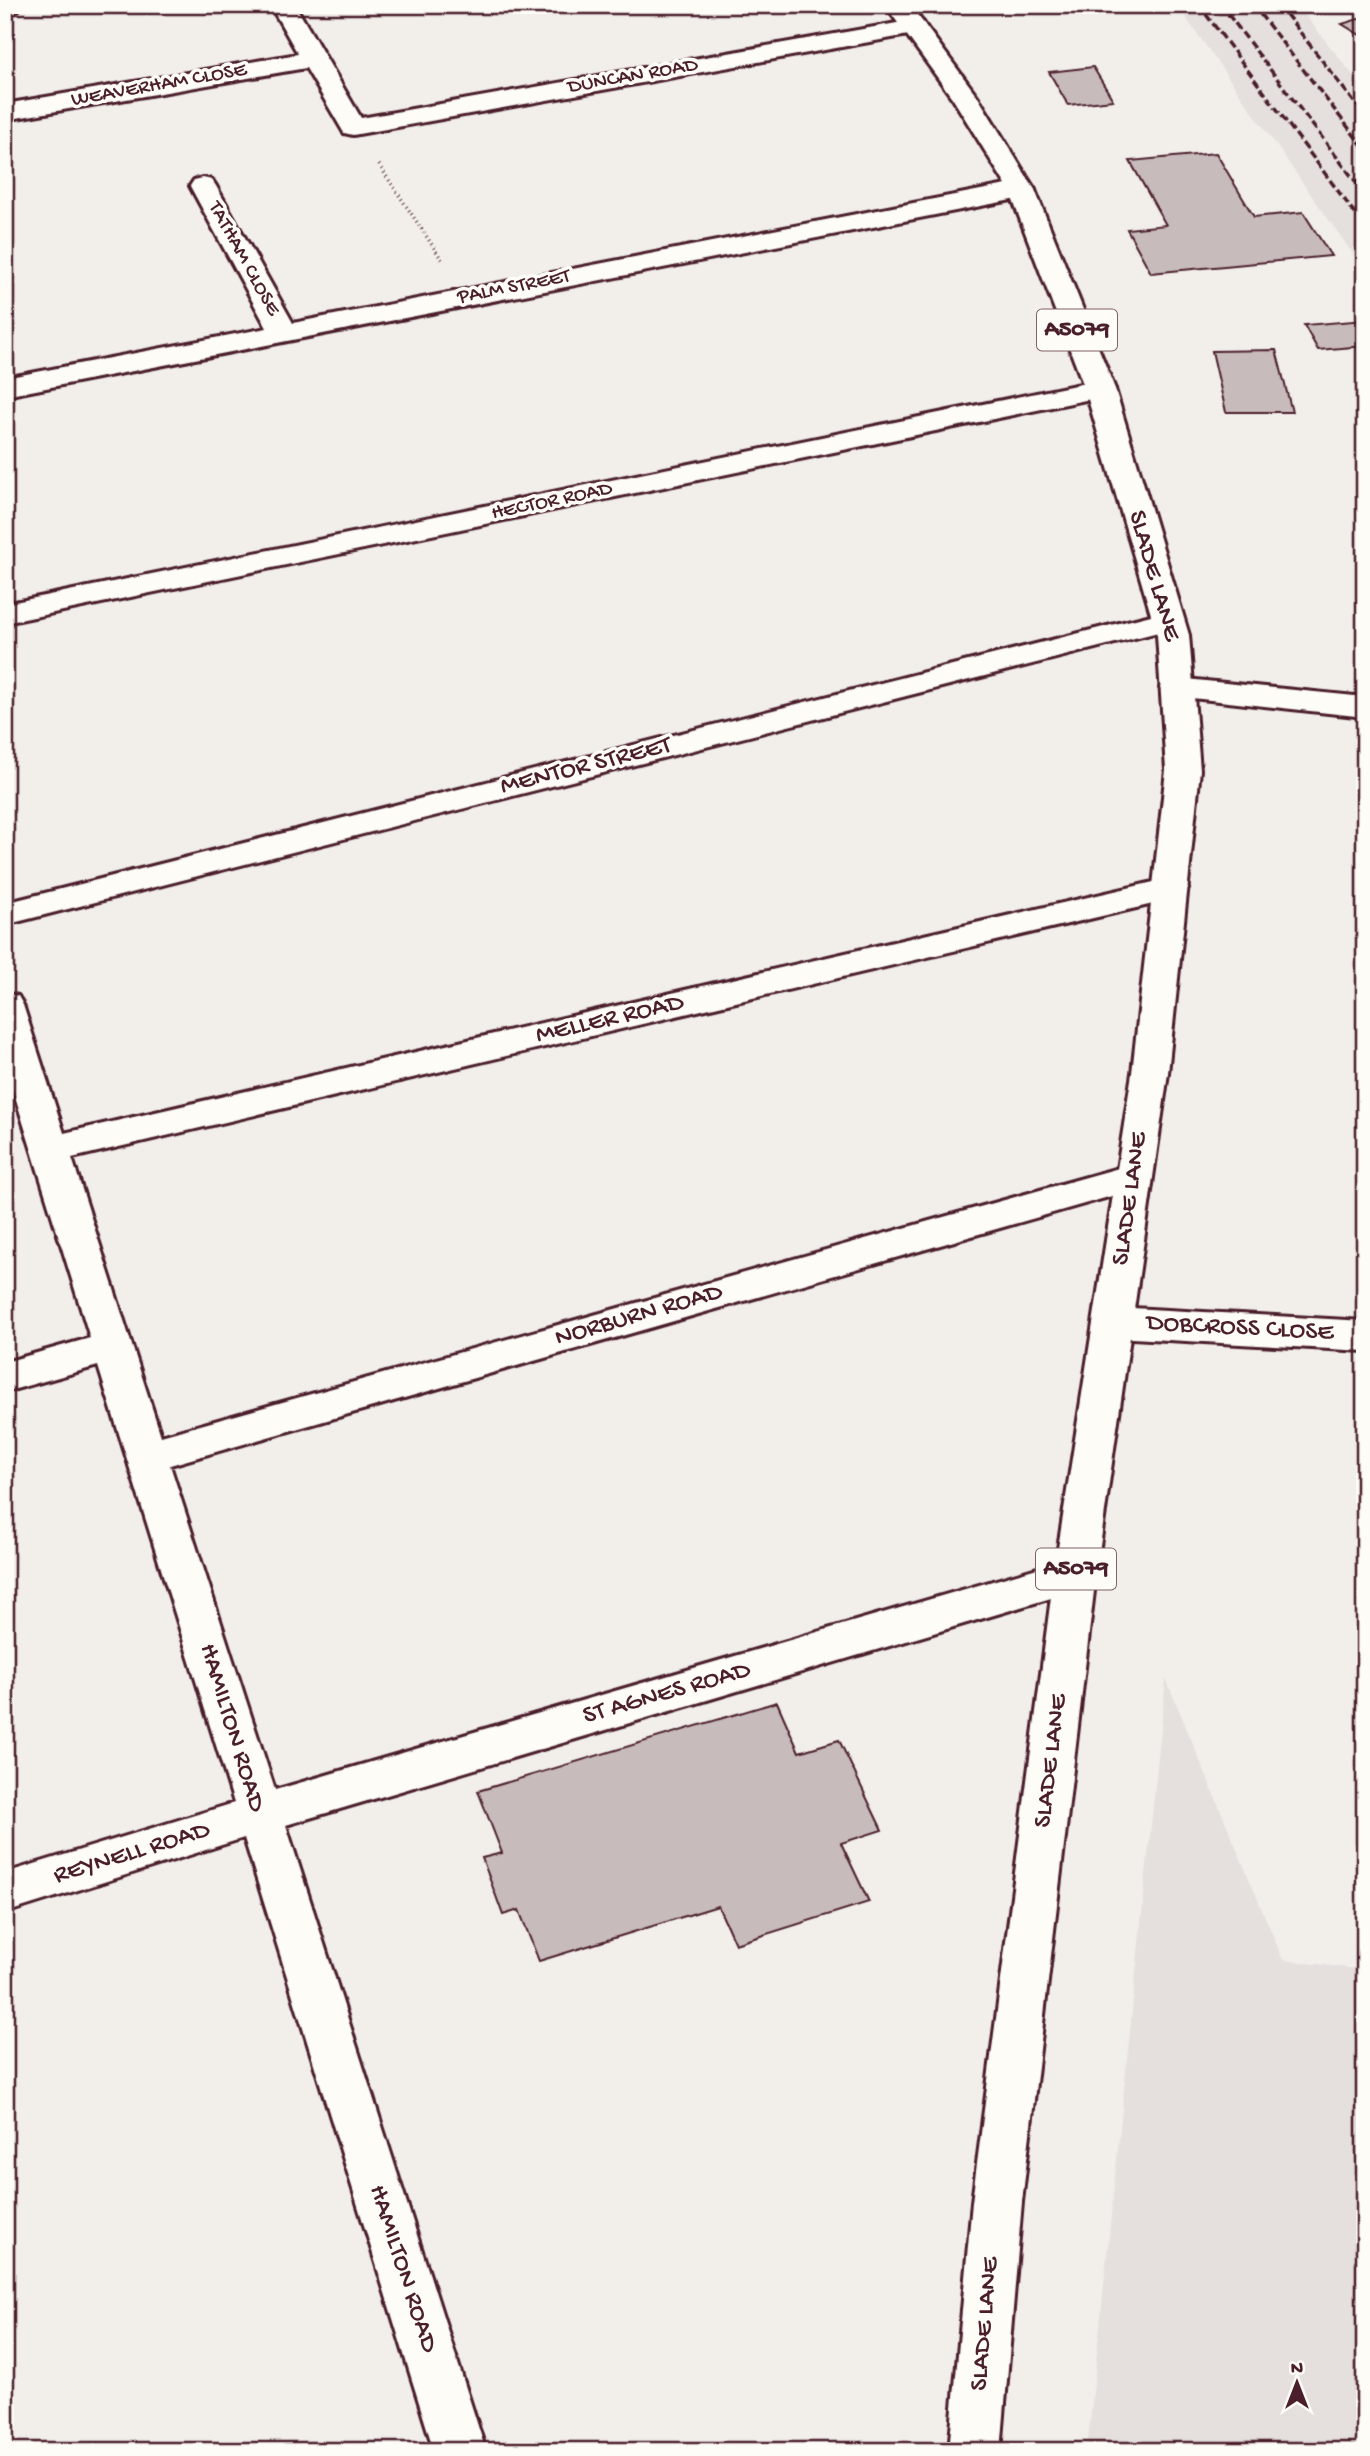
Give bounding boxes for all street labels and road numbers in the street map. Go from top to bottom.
street label: DUNCAN ROAD [564,53,700,101]
street label: WEAVERHAM CLOSE [69,58,249,114]
street label: TATHAM CLOSE [201,197,285,321]
street label: PALM STREET [455,265,573,311]
road number: A5079 [1037,310,1117,351]
street label: HECTOR ROAD [489,477,615,527]
street label: SLADE LANE [1120,507,1187,646]
street label: MENTOR STREET [497,731,675,803]
street label: MELLER ROAD [533,988,687,1052]
street label: SLADE LANE [1106,1130,1156,1268]
street label: NORBURN ROAD [552,1277,726,1355]
street label: DOBCROSS CLOSE [1144,1309,1335,1349]
road number: A5079 [1036,1548,1116,1590]
street label: HAMILTON ROAD [191,1640,271,1816]
street label: ST AGNES ROAD [580,1655,754,1733]
street label: SLADE LANE [1028,1692,1076,1830]
street label: REYNELL ROAD [50,1816,214,1892]
street label: HAMILTON ROAD [360,2181,444,2357]
street label: SLADE LANE [965,2255,1007,2392]

